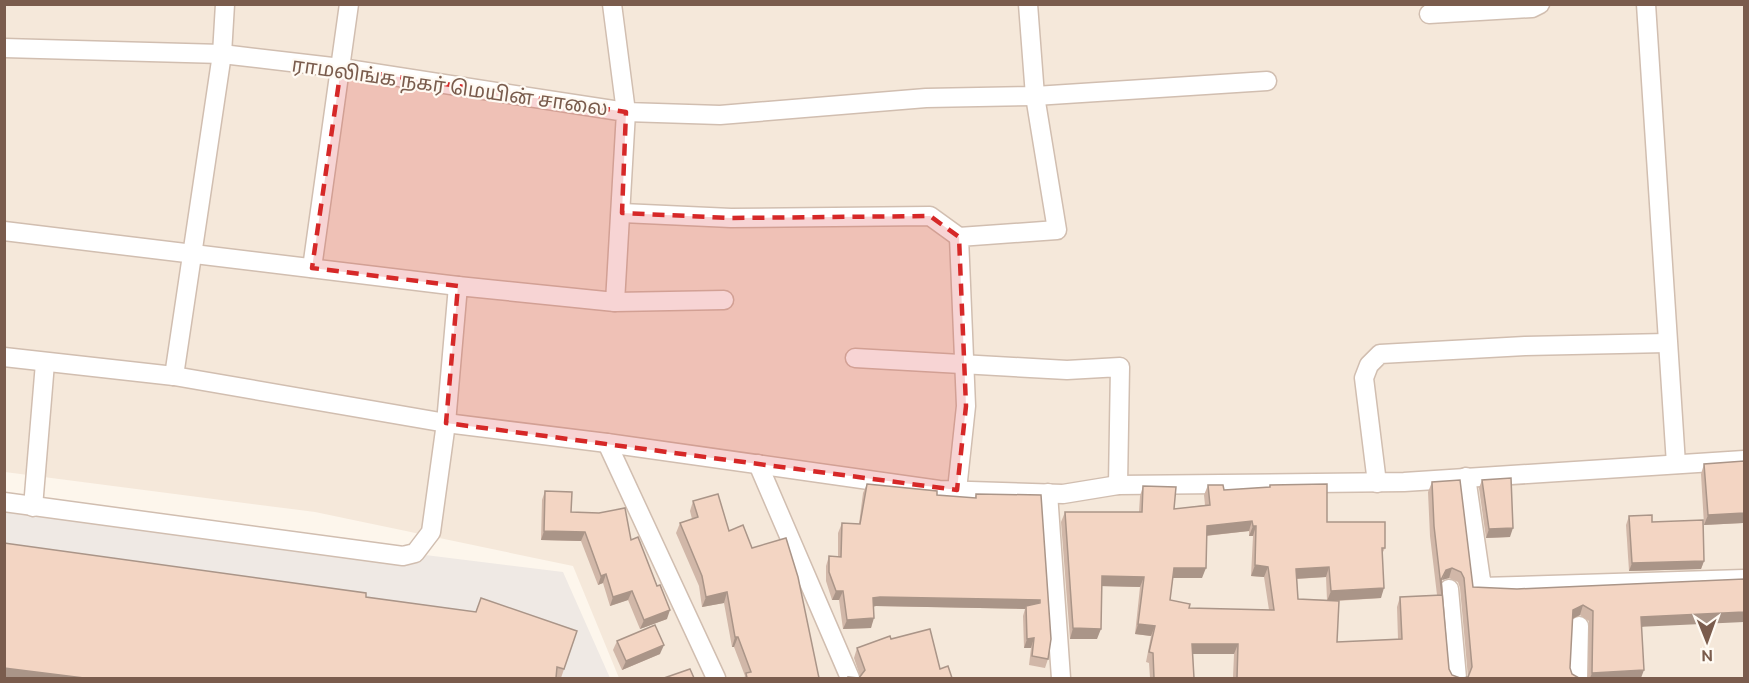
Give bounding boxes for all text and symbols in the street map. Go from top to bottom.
street label: ராமலிங்க நகர் மெயின் சாலை [290,52,609,123]
north arrow [1677,611,1737,671]
text: N [1701,647,1713,665]

